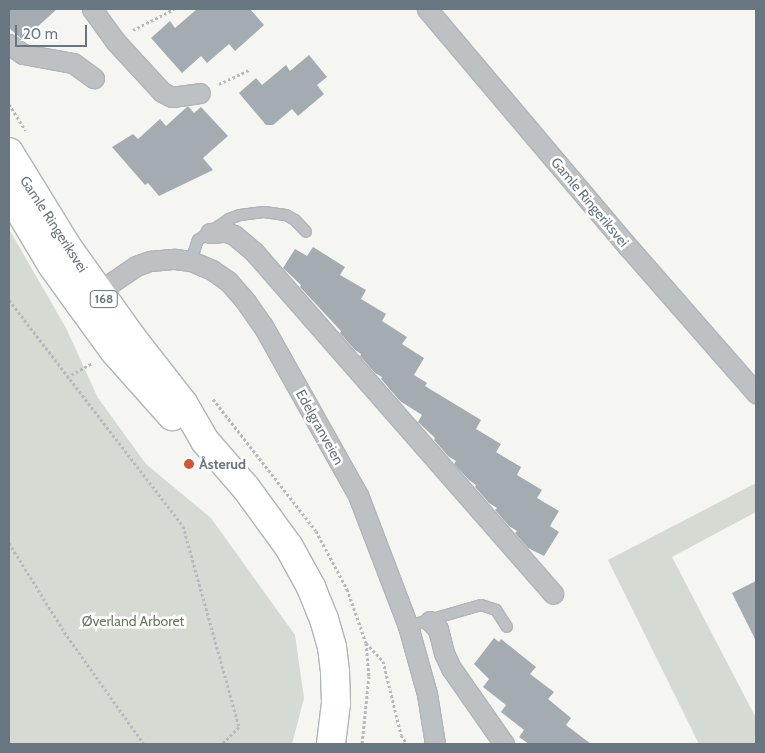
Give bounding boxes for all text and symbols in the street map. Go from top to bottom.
scale bar [18,15,90,47]
text: 20 m [23,25,58,43]
street label: Gamle Ringeriksvei [548,154,632,250]
street label: Gamle Ringeriksvei [17,173,91,275]
road number: 168 [89,290,119,308]
street label: Edelgranveien [292,386,348,468]
place label: Åsterud [199,456,246,472]
marker: Åsterud [183,458,195,470]
park label: Øverland Arboret [82,613,184,629]

